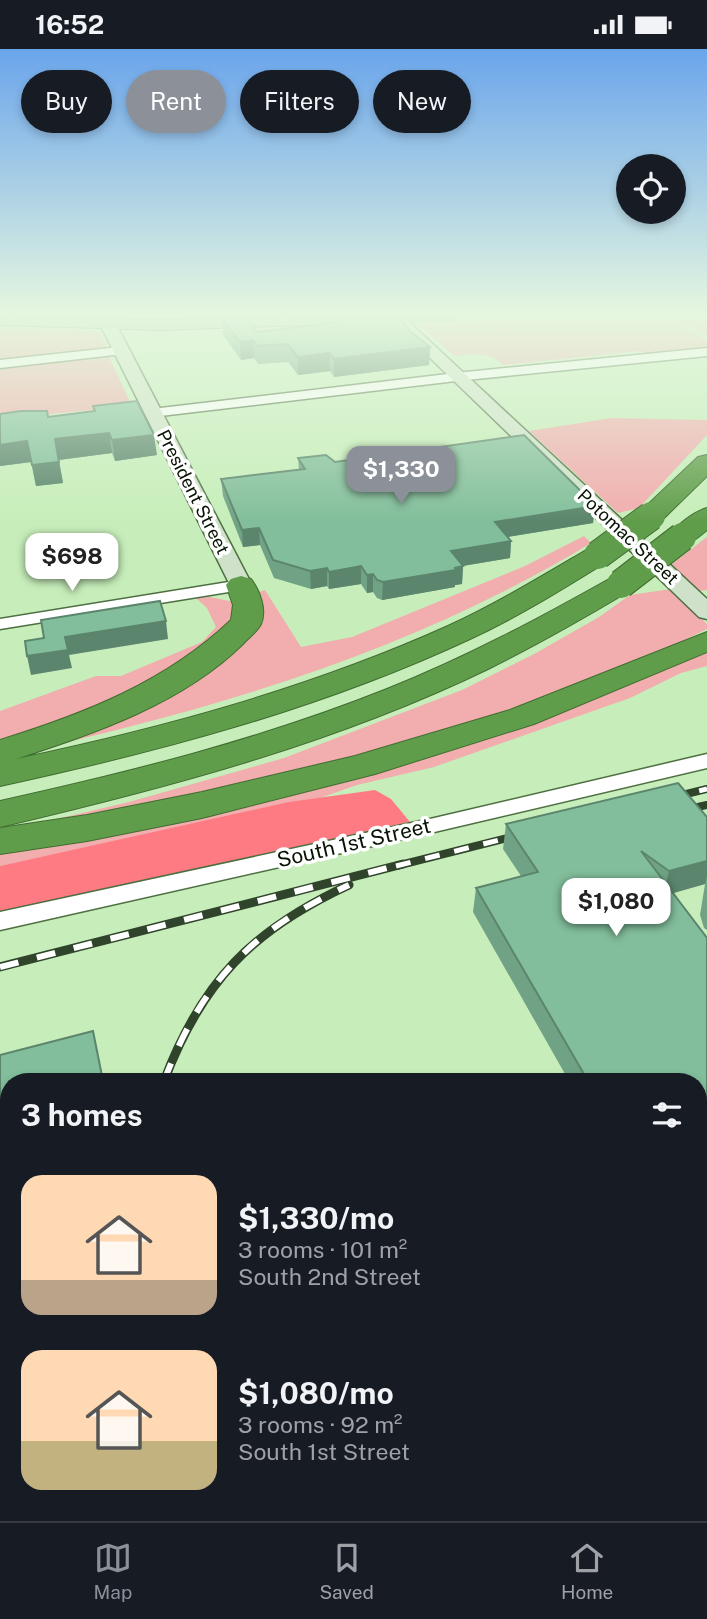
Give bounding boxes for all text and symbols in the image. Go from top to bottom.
text: 16:52 [35,9,104,40]
chip: Buy [21,70,112,133]
chip: Rent [126,70,226,133]
chip: Filters [240,70,359,133]
chip: New [373,70,471,133]
map controls [616,154,686,224]
button: locate [616,154,686,224]
street label: President Street [153,426,234,558]
pin: $1,330 [344,447,458,506]
text: $1,330 [362,455,440,482]
street label: Potomac Street [574,485,683,589]
pin: $698 [31,533,113,593]
text: $698 [41,542,103,569]
street label: South 1st Street [275,813,433,872]
pin: $1,080 [559,879,673,938]
text: $1,080 [578,887,654,914]
icon: filters [648,1096,686,1134]
text: 3 homes [21,1097,143,1133]
text: $1,330/mo [238,1200,394,1236]
icon: home [77,1203,161,1287]
text: 3 rooms · 101 m² [238,1236,407,1263]
text: South 2nd Street [238,1263,421,1290]
text: $1,080/mo [238,1375,394,1411]
icon: home [77,1378,161,1462]
text: 3 rooms · 92 m² [238,1411,403,1438]
text: South 1st Street [238,1438,410,1465]
tab: Map [94,1539,132,1603]
tab: Saved [319,1539,374,1603]
tab: Home [561,1539,613,1603]

